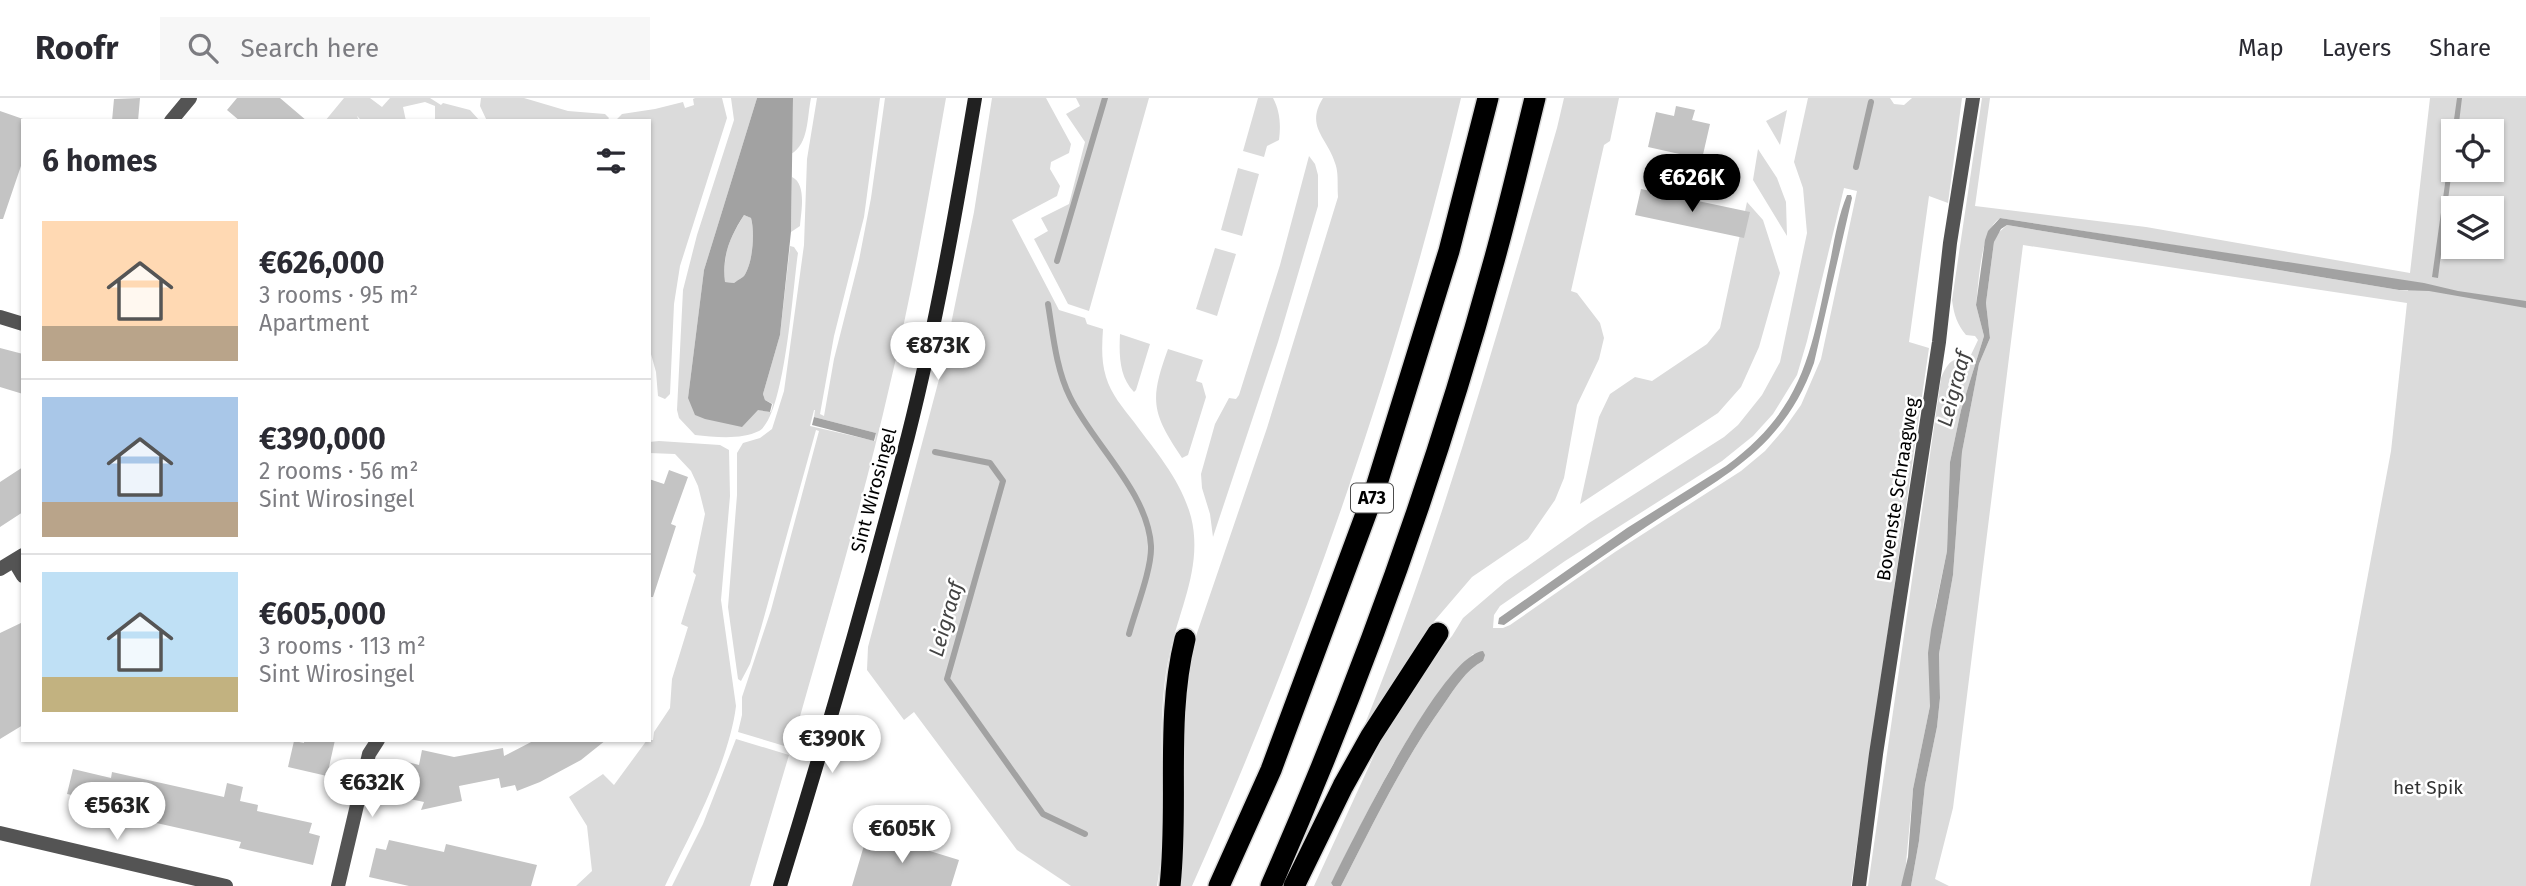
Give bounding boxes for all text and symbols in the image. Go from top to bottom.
search box [160,17,650,80]
text: Roofr [35,28,118,68]
icon: search [184,29,222,67]
text: Search here [240,33,379,64]
text: Map [2238,34,2284,62]
text: Layers [2322,34,2391,62]
text: Share [2429,34,2491,62]
map controls [2441,119,2504,259]
button: locate [2441,119,2504,182]
icon: filters [592,142,630,180]
text: 6 homes [42,143,157,179]
pin: €626K [1643,155,1741,214]
text: €626K [1659,163,1725,191]
button: layers [2441,196,2504,259]
text: €626,000 [259,245,385,281]
icon: home [98,249,182,333]
text: 3 rooms · 95 m² [259,281,418,309]
text: Apartment [259,309,369,337]
pin: €873K [889,322,987,382]
text: €873K [906,331,970,359]
water label: Leigraaf [1931,346,1977,429]
street label: Bovenste Schraagweg [1872,396,1923,583]
text: €390,000 [259,421,386,457]
icon: home [98,425,182,509]
street label: Sint Wirosingel [846,425,901,555]
text: 2 rooms · 56 m² [259,457,418,485]
road number: A73 [1351,484,1393,512]
text: Sint Wirosingel [259,485,415,513]
water label: Leigraaf [923,575,970,660]
text: €605,000 [259,596,386,632]
icon: home [98,600,182,684]
text: 3 rooms · 113 m² [259,632,426,660]
text: Sint Wirosingel [259,660,415,688]
pin: €390K [783,716,881,775]
text: €390K [799,724,865,752]
pin: €632K [323,760,421,819]
text: €632K [340,768,404,796]
park label: het Spik [2393,776,2463,799]
pin: €563K [68,782,166,842]
text: €563K [84,791,150,819]
pin: €605K [853,806,951,865]
text: €605K [869,814,935,842]

